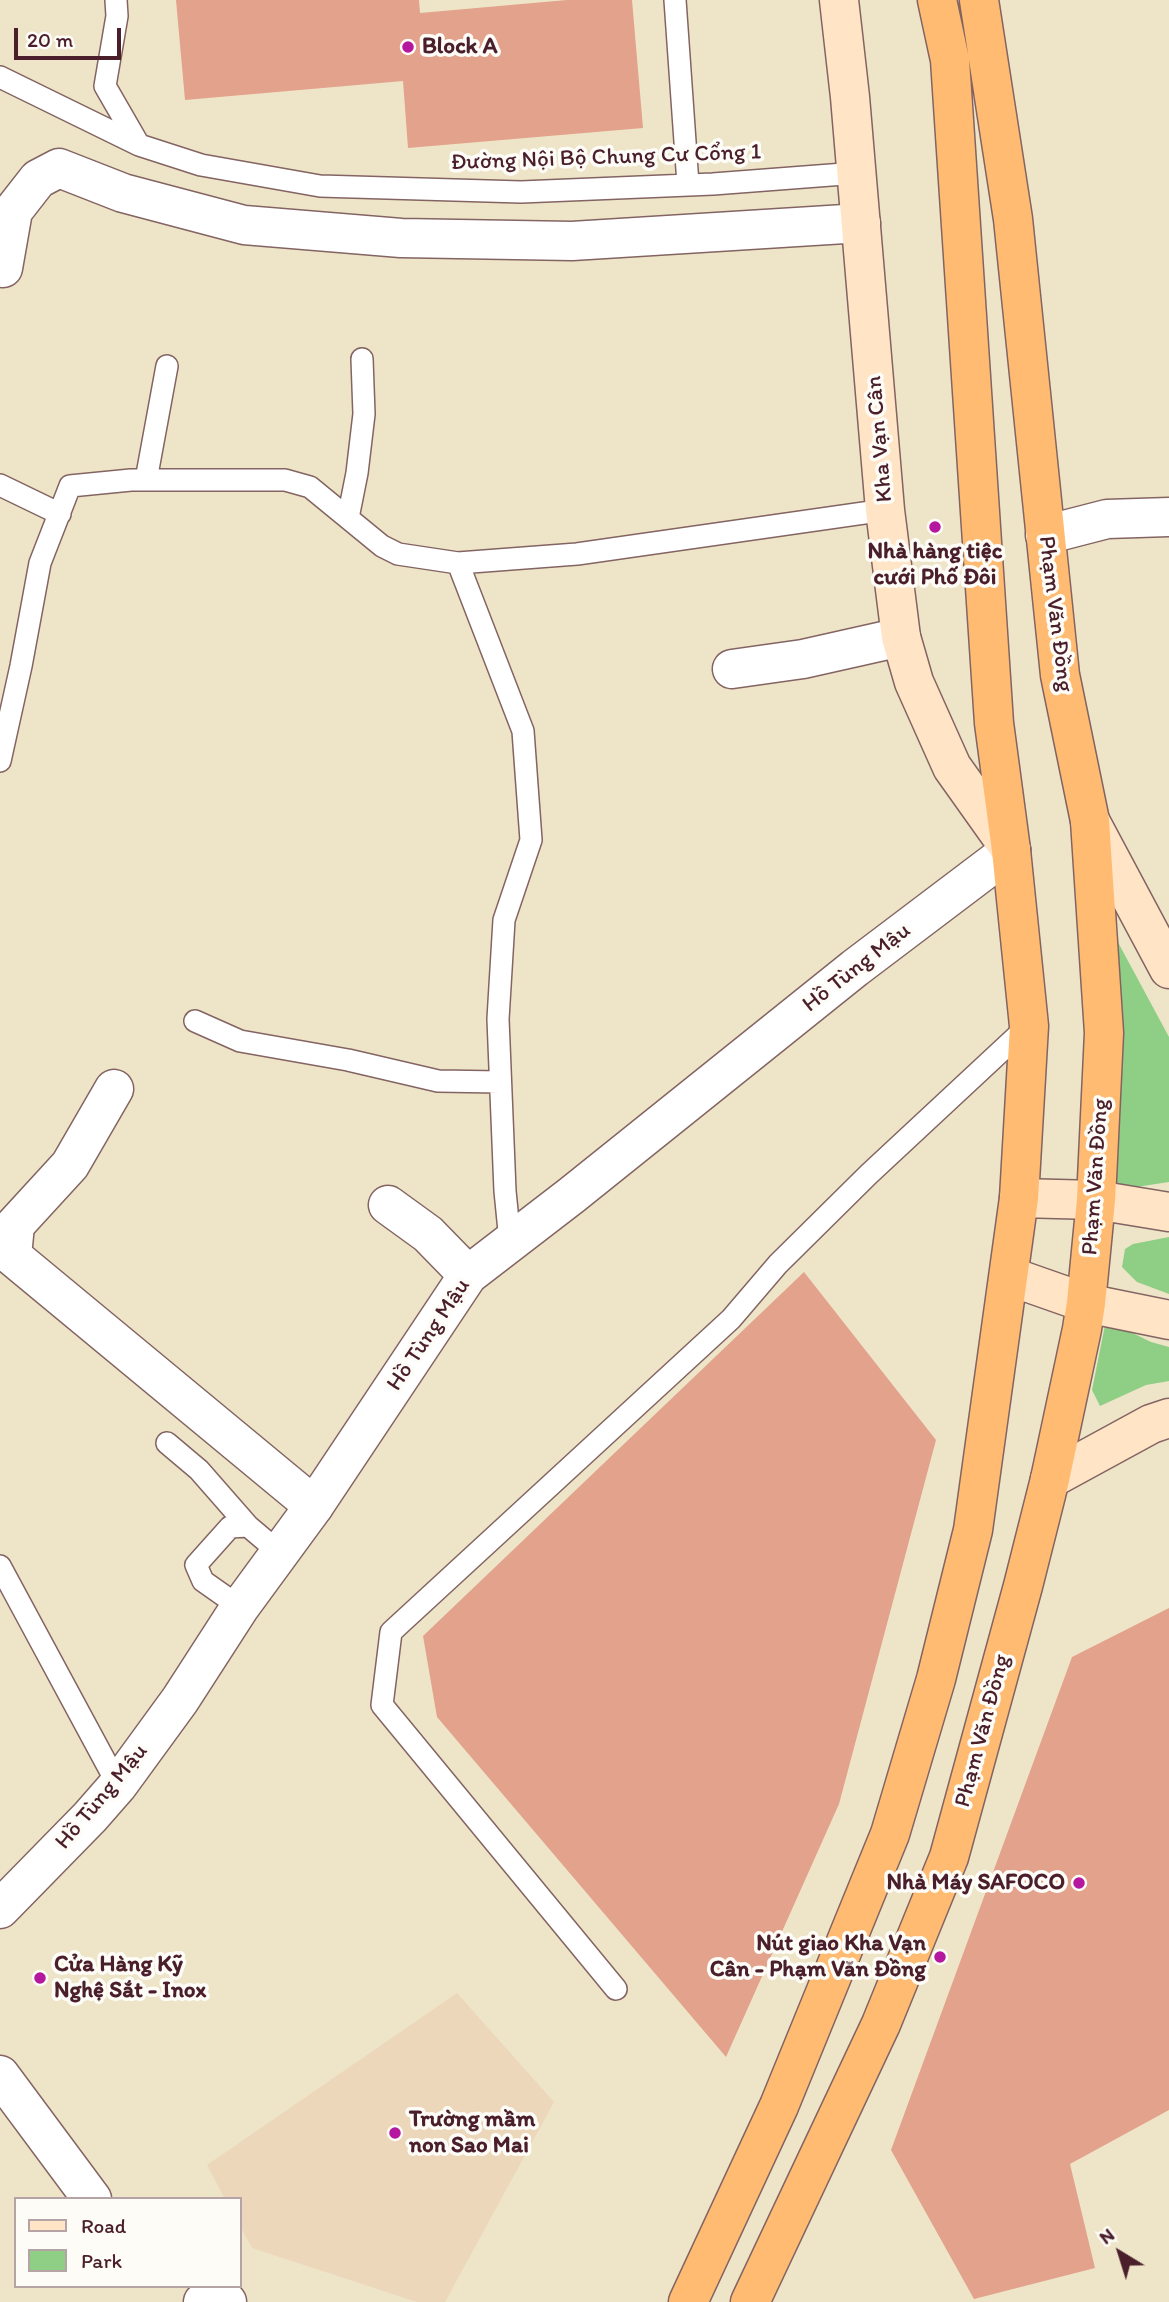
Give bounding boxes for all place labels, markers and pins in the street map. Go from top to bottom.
place label: Block A [422,33,497,61]
marker: Block A [400,39,416,55]
marker: Nhà hàng tiệc cưới Phố Đôi [927,519,943,535]
place label: Nhà hàng tiệc cưới Phố Đôi [868,538,1002,592]
place label: Nhà Máy SAFOCO [887,1869,1065,1897]
marker: Nhà Máy SAFOCO [1071,1875,1087,1891]
place label: Nút giao Kha Vạn Cân - Phạm Văn Đồng [710,1930,926,1984]
marker: Nút giao Kha Vạn Cân - Phạm Văn Đồng [932,1949,948,1965]
place label: Cửa Hàng Kỹ Nghệ Sắt - Inox [54,1951,206,2005]
marker: Cửa Hàng Kỹ Nghệ Sắt - Inox [32,1970,48,1986]
place label: Trường mầm non Sao Mai [409,2106,535,2160]
marker: Trường mầm non Sao Mai [387,2125,403,2141]

